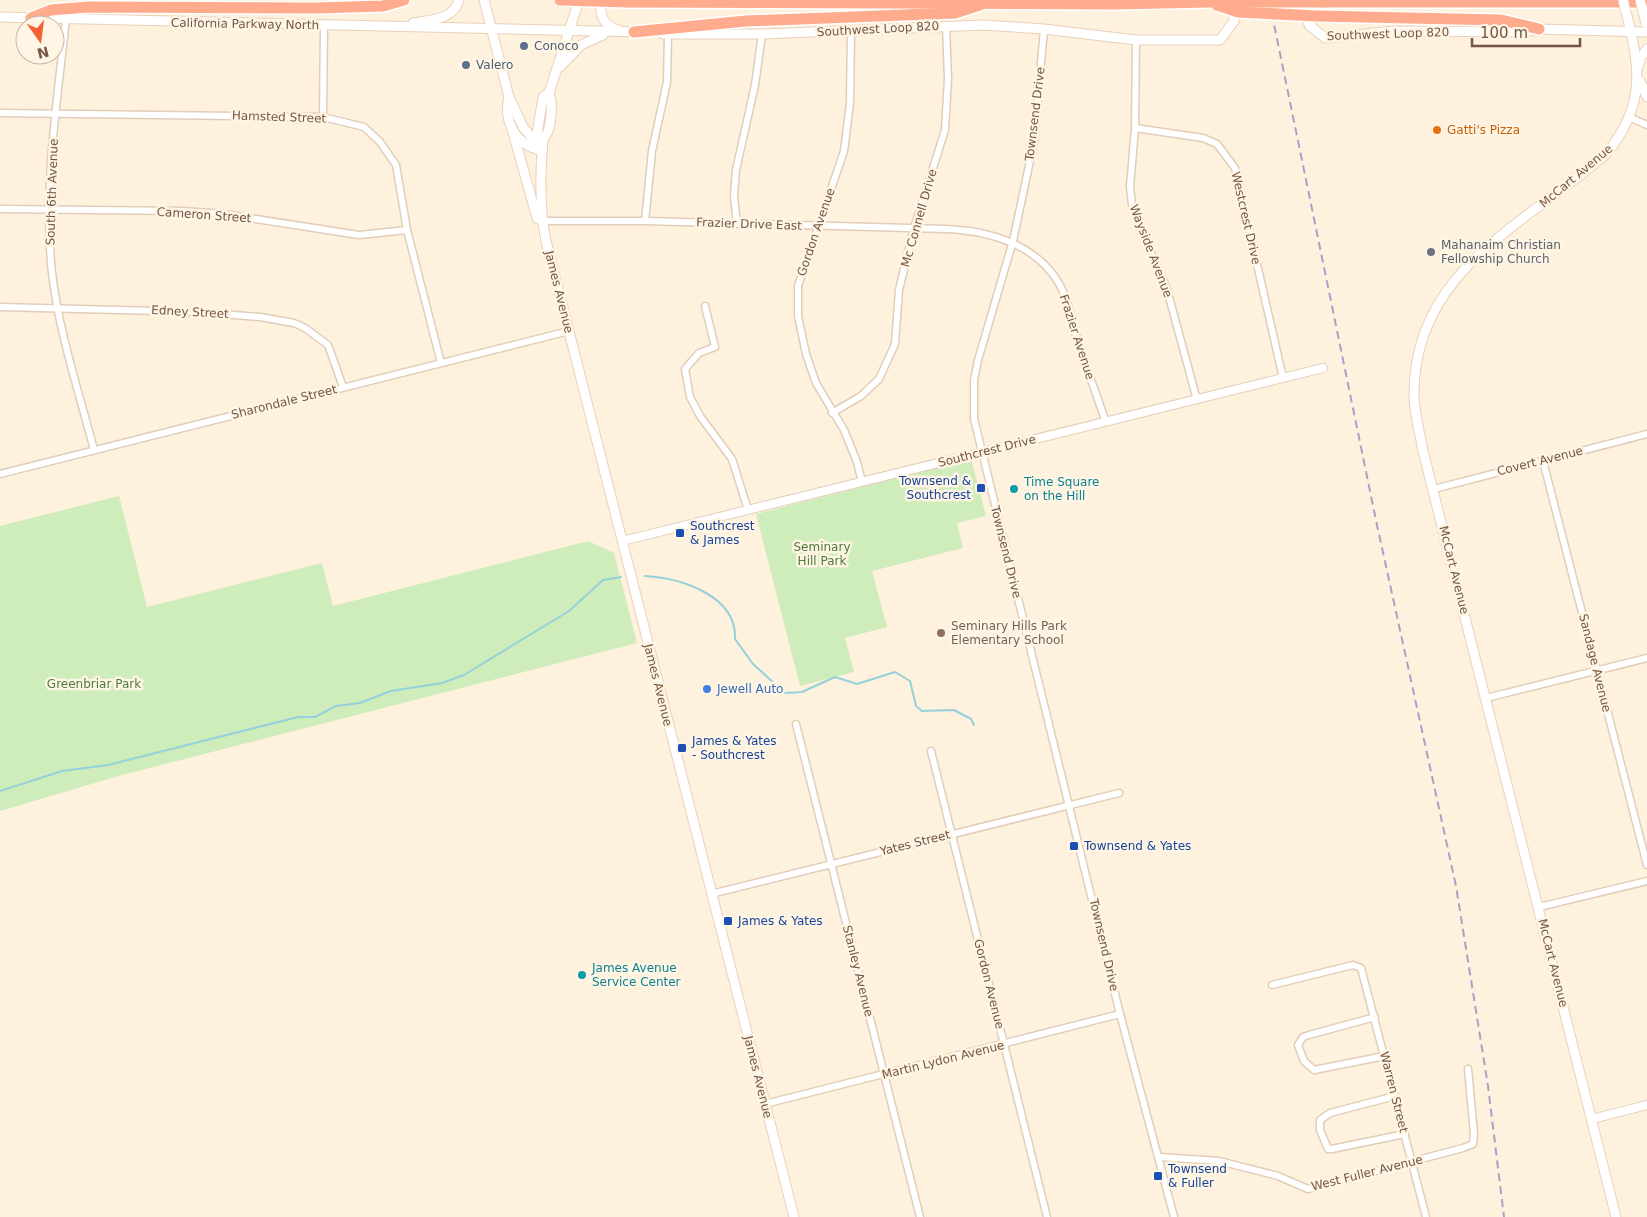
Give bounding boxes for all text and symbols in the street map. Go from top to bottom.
north arrow [15,15,65,65]
scale bar [1472,15,1580,47]
street label: California Parkway North [171,16,319,32]
street label: Southwest Loop 820 [817,19,939,39]
text: 100 m [1480,24,1528,42]
street label: Southwest Loop 820 [1327,25,1449,43]
place label: Conoco [534,39,579,53]
marker: Conoco [518,40,530,52]
text: N [36,43,51,62]
place label: Valero [476,58,513,72]
marker: Valero [460,59,472,71]
street label: Townsend Drive [1022,66,1048,163]
street label: Hamsted Street [232,108,327,126]
place label: Gatti's Pizza [1447,123,1520,137]
marker: Gatti's Pizza [1431,124,1443,136]
street label: South 6th Avenue [43,138,61,246]
street label: McCart Avenue [1537,141,1615,211]
street label: Mc Connell Drive [898,167,940,269]
street label: Westcrest Drive [1229,170,1263,266]
street label: Gordon Avenue [794,186,838,278]
street label: Wayside Avenue [1127,202,1175,300]
street label: Cameron Street [156,205,252,225]
street label: Frazier Drive East [696,215,802,233]
place label: Mahanaim Christian Fellowship Church [1441,238,1561,266]
marker: Mahanaim Christian Fellowship Church [1425,246,1437,258]
street label: James Avenue [542,248,576,335]
street label: Frazier Avenue [1057,293,1097,381]
street label: Edney Street [151,303,229,321]
street label: Sharondale Street [230,382,338,422]
street label: Southcrest Drive [937,432,1037,470]
street label: Covert Avenue [1495,444,1585,478]
place label: Townsend & Southcrest [898,474,971,502]
place label: Time Square on the Hill [1023,475,1099,503]
marker: Townsend & Southcrest [975,482,987,494]
marker: Time Square on the Hill [1008,483,1020,495]
street label: Townsend Drive [988,503,1024,600]
place label: Southcrest & James [690,519,755,547]
street label: McCart Avenue [1436,524,1472,616]
marker: Southcrest & James [674,527,686,539]
park label: Seminary Hill Park [793,540,851,568]
street label: Sandage Avenue [1576,612,1614,714]
place label: Seminary Hills Park Elementary School [951,619,1067,647]
marker: Seminary Hills Park Elementary School [935,627,947,639]
street label: James Avenue [641,641,675,728]
park label: Greenbriar Park [47,677,141,691]
place label: Jewell Auto [716,682,783,696]
marker: Jewell Auto [701,683,713,695]
place label: James & Yates - Southcrest [691,734,777,762]
marker: James & Yates - Southcrest [676,742,688,754]
street label: Yates Street [878,827,952,859]
place label: Townsend & Yates [1083,839,1191,853]
marker: Townsend & Yates [1068,840,1080,852]
street label: Townsend Drive [1086,896,1121,993]
place label: James & Yates [737,914,823,928]
marker: James & Yates [722,915,734,927]
street label: McCart Avenue [1535,917,1571,1009]
street label: Stanley Avenue [840,924,876,1018]
street label: Gordon Avenue [971,938,1007,1030]
place label: James Avenue Service Center [591,961,681,989]
marker: James Avenue Service Center [576,969,588,981]
street label: James Avenue [741,1033,775,1120]
street label: Martin Lydon Avenue [880,1038,1006,1082]
street label: Warren Street [1377,1050,1411,1134]
street label: West Fuller Avenue [1310,1152,1424,1194]
place label: Townsend & Fuller [1167,1162,1227,1190]
marker: Townsend & Fuller [1152,1170,1164,1182]

